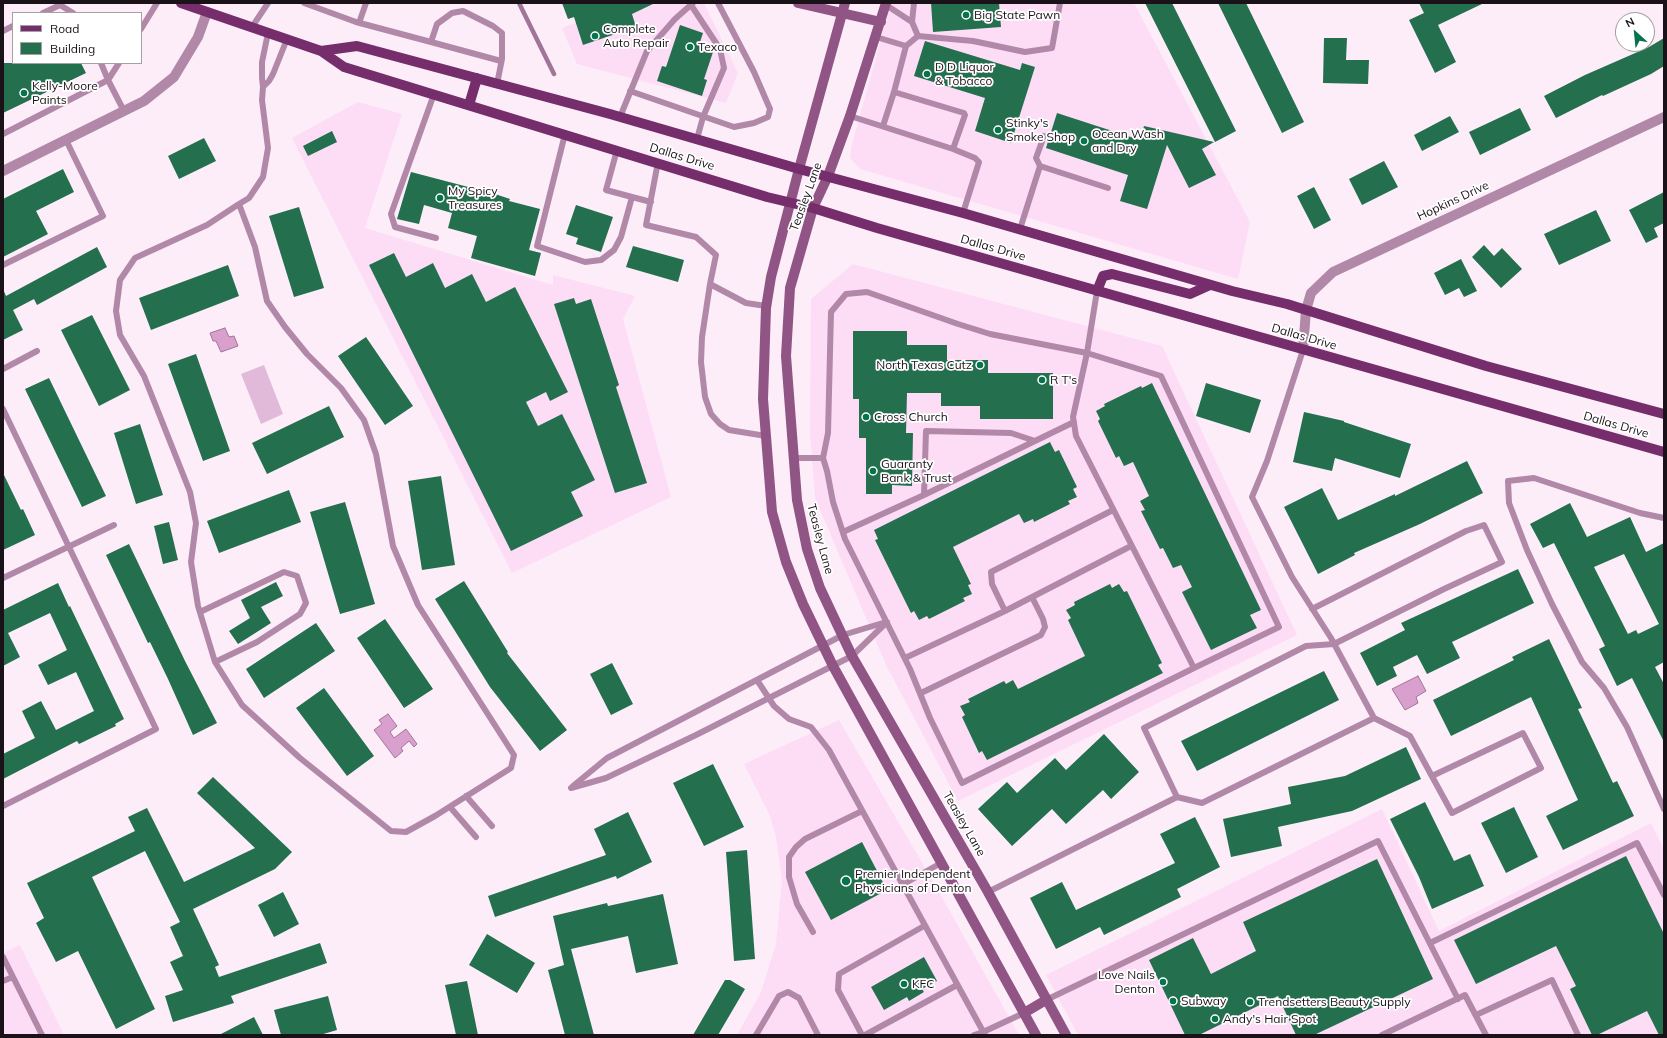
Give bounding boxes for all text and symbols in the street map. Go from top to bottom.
place label: Big State Pawn [974,8,1060,22]
marker: Big State Pawn [961,10,971,20]
legend [12,12,142,64]
north arrow [1615,12,1655,52]
text: N [1623,14,1637,30]
text: Road [50,21,79,36]
place label: Complete Auto Repair [603,22,669,50]
marker: Complete Auto Repair [590,31,600,41]
place label: Texaco [698,40,737,54]
text: Building [50,41,95,56]
marker: Texaco [685,42,695,52]
place label: D D Liquor & Tobacco [935,60,994,88]
marker: D D Liquor & Tobacco [922,69,932,79]
place label: Kelly-Moore Paints [32,79,98,107]
marker: Kelly-Moore Paints [19,88,29,98]
place label: Stinky's Smoke Shop [1006,116,1075,144]
marker: Stinky's Smoke Shop [993,125,1003,135]
place label: Ocean Wash and Dry [1092,127,1164,155]
marker: Ocean Wash and Dry [1079,136,1089,146]
street label: Dallas Drive [648,140,716,174]
street label: Teasley Lane [787,161,825,233]
street label: Hopkins Drive [1415,178,1491,224]
place label: My Spicy Treasures [448,184,502,212]
marker: My Spicy Treasures [435,193,445,203]
street label: Dallas Drive [959,232,1027,264]
street label: Dallas Drive [1270,321,1338,353]
place label: North Texas Cutz [876,358,972,372]
marker: North Texas Cutz [975,360,985,370]
place label: R T's [1050,373,1077,387]
marker: R T's [1037,375,1047,385]
street label: Dallas Drive [1582,409,1650,441]
place label: Cross Church [874,410,948,424]
marker: Cross Church [861,412,871,422]
place label: Guaranty Bank & Trust [881,457,952,485]
marker: Guaranty Bank & Trust [868,466,878,476]
street label: Teasley Lane [804,502,836,576]
street label: Teasley Lane [940,789,988,859]
place label: Premier Independent Physicians of Denton [855,867,971,895]
marker: Premier Independent Physicians of Denton [840,875,852,887]
place label: Love Nails Denton [1098,968,1155,996]
place label: KFC [912,977,934,991]
marker: Love Nails Denton [1158,977,1168,987]
marker: KFC [899,979,909,989]
place label: Subway [1181,994,1226,1008]
place label: Trendsetters Beauty Supply [1258,995,1411,1009]
marker: Subway [1168,996,1178,1006]
marker: Trendsetters Beauty Supply [1245,997,1255,1007]
place label: Andy's Hair Spot [1223,1012,1317,1026]
marker: Andy's Hair Spot [1210,1014,1220,1024]

